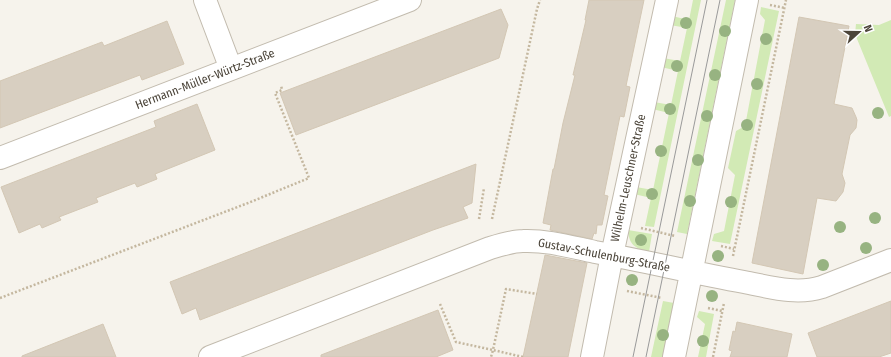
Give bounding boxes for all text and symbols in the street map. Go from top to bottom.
north arrow [839,12,879,52]
text: N [861,23,875,34]
street label: Hermann-Müller-Würtz-Straße [133,46,277,112]
street label: Wilhelm-Leuschner-Straße [608,113,648,243]
street label: Gustav-Schulenburg-Straße [537,235,671,275]

